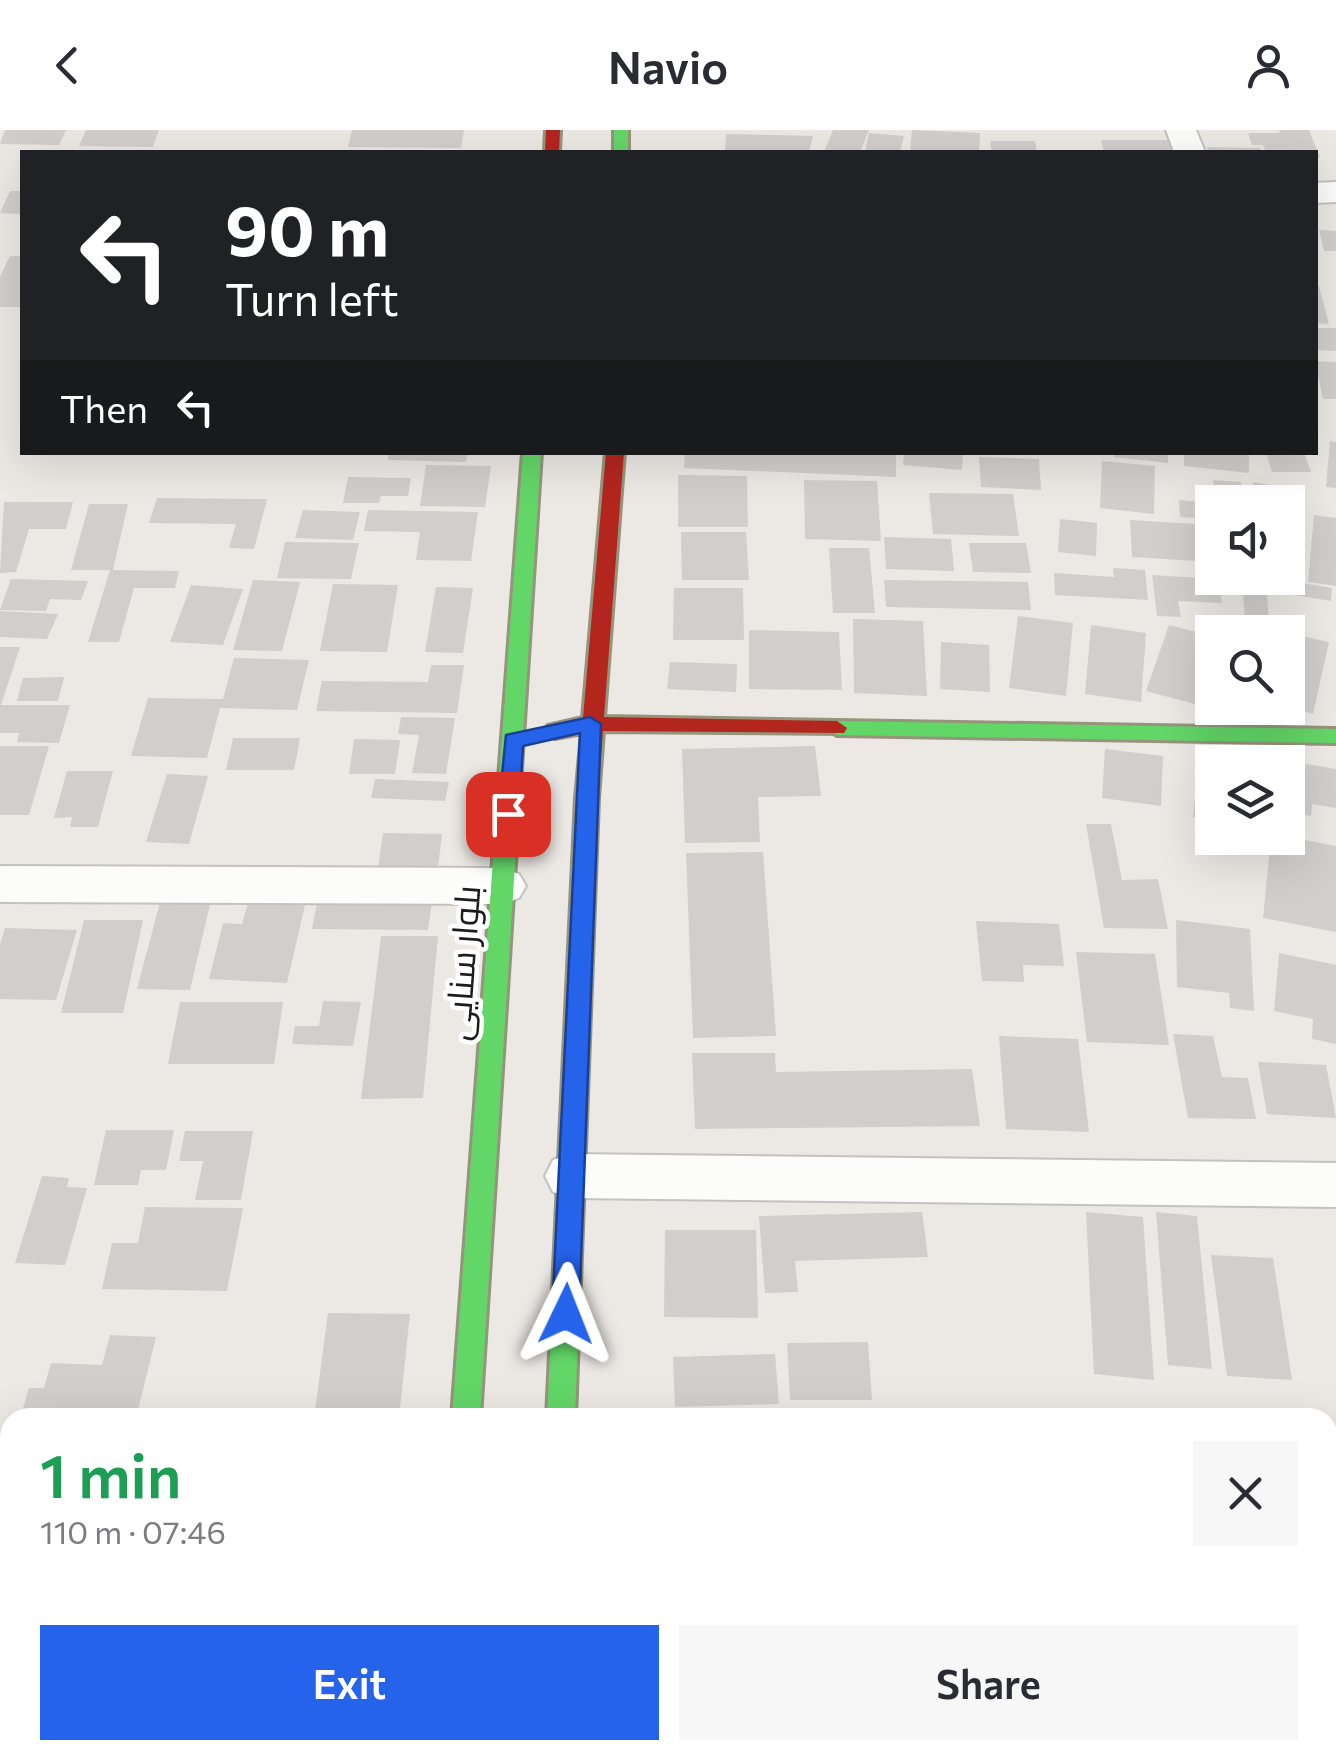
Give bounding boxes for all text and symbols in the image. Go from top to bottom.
icon: back [40,38,95,93]
text: Navio [608,38,728,93]
icon: person [1241,38,1296,93]
text: 90 m [225,185,389,270]
icon: left [60,190,190,320]
text: Turn left [225,270,399,325]
icon: left [168,380,223,435]
text: Then [60,384,148,431]
map controls [1195,485,1305,855]
button: sound [1195,485,1305,595]
button: search [1195,615,1305,725]
button: layers [1195,745,1305,855]
pin [466,772,551,857]
icon: arrive [481,787,536,842]
street label: بلوار سنایی [434,884,489,1042]
position arrow [514,1262,618,1366]
text: 1 min [40,1437,181,1510]
button: close [1193,1441,1298,1546]
text: 110 m · 07:46 [40,1511,226,1551]
button: Exit [40,1625,659,1740]
button: Share [679,1625,1298,1740]

